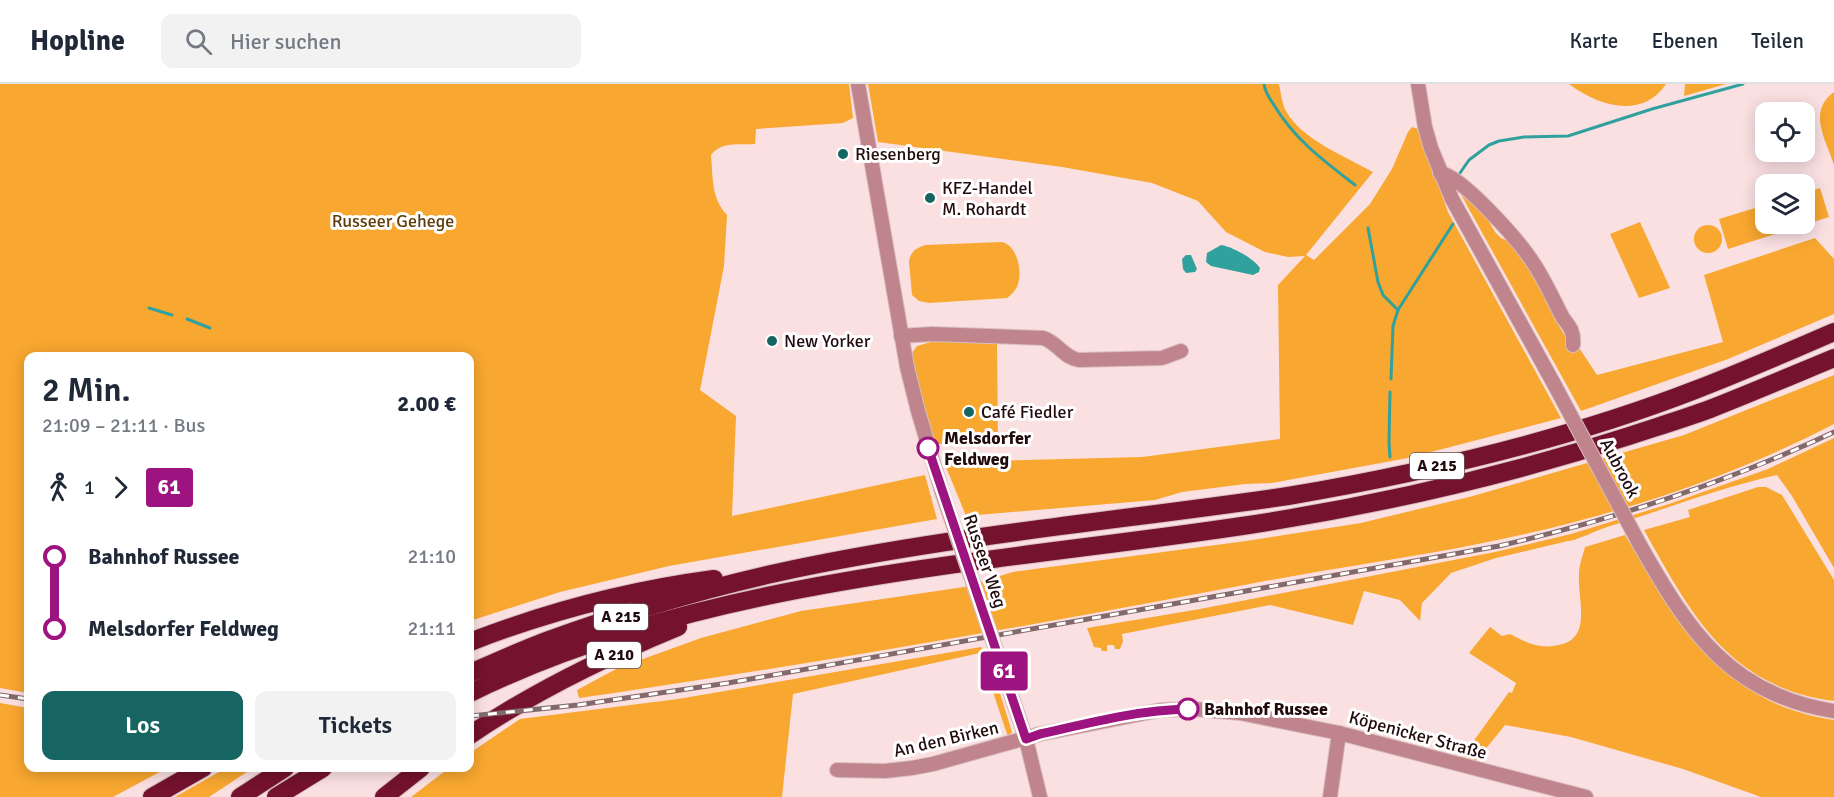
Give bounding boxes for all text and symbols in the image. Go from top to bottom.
search box [161,14,581,68]
text: Hopline [30,24,125,58]
icon: search [182,25,215,58]
text: Hier suchen [230,28,342,55]
text: Karte [1569,28,1618,54]
text: Ebenen [1651,28,1718,54]
text: Teilen [1751,28,1804,54]
map controls [1755,102,1815,234]
button: locate [1755,102,1815,162]
place label: Riesenberg [855,143,941,165]
marker: Riesenberg [836,147,850,161]
button: layers [1755,174,1815,234]
place label: KFZ-Handel M. Rohardt [942,177,1033,220]
marker: KFZ-Handel M. Rohardt [923,191,937,205]
park label: Russeer Gehege [332,210,454,232]
place label: New Yorker [784,330,871,352]
marker: New Yorker [765,334,779,348]
text: 2 Min. [42,370,131,411]
text: 2.00 € [397,390,456,417]
place label: Café Fiedler [981,401,1074,423]
marker: Café Fiedler [962,405,976,419]
text: 21:09 – 21:11 · Bus [42,413,205,438]
place label: Melsdorfer Feldweg [944,427,1032,470]
street label: Aubrook [1595,434,1645,502]
marker: Melsdorfer Feldweg [917,437,939,459]
road number: A 215 [1410,453,1464,479]
icon: walk [42,471,75,504]
icon: forward [104,471,137,504]
text: 61 [158,474,181,500]
text: 1 [84,475,95,500]
street label: Russeer Weg [959,511,1011,611]
text: Bahnhof Russee [88,543,240,570]
text: 21:10 [407,544,456,569]
road number: A 215 [594,604,648,630]
text: Melsdorfer Feldweg [88,615,279,642]
text: 21:11 [407,616,456,641]
road number: A 210 [587,642,641,668]
line badge: 61 [977,652,1031,690]
text: 61 [993,658,1015,684]
button: Los [42,691,243,760]
button: Tickets [255,691,456,760]
marker: Bahnhof Russee [1177,698,1199,720]
place label: Bahnhof Russee [1204,698,1328,720]
street label: Köpenicker Straße [1347,706,1489,764]
street label: An den Birken [891,716,1001,762]

